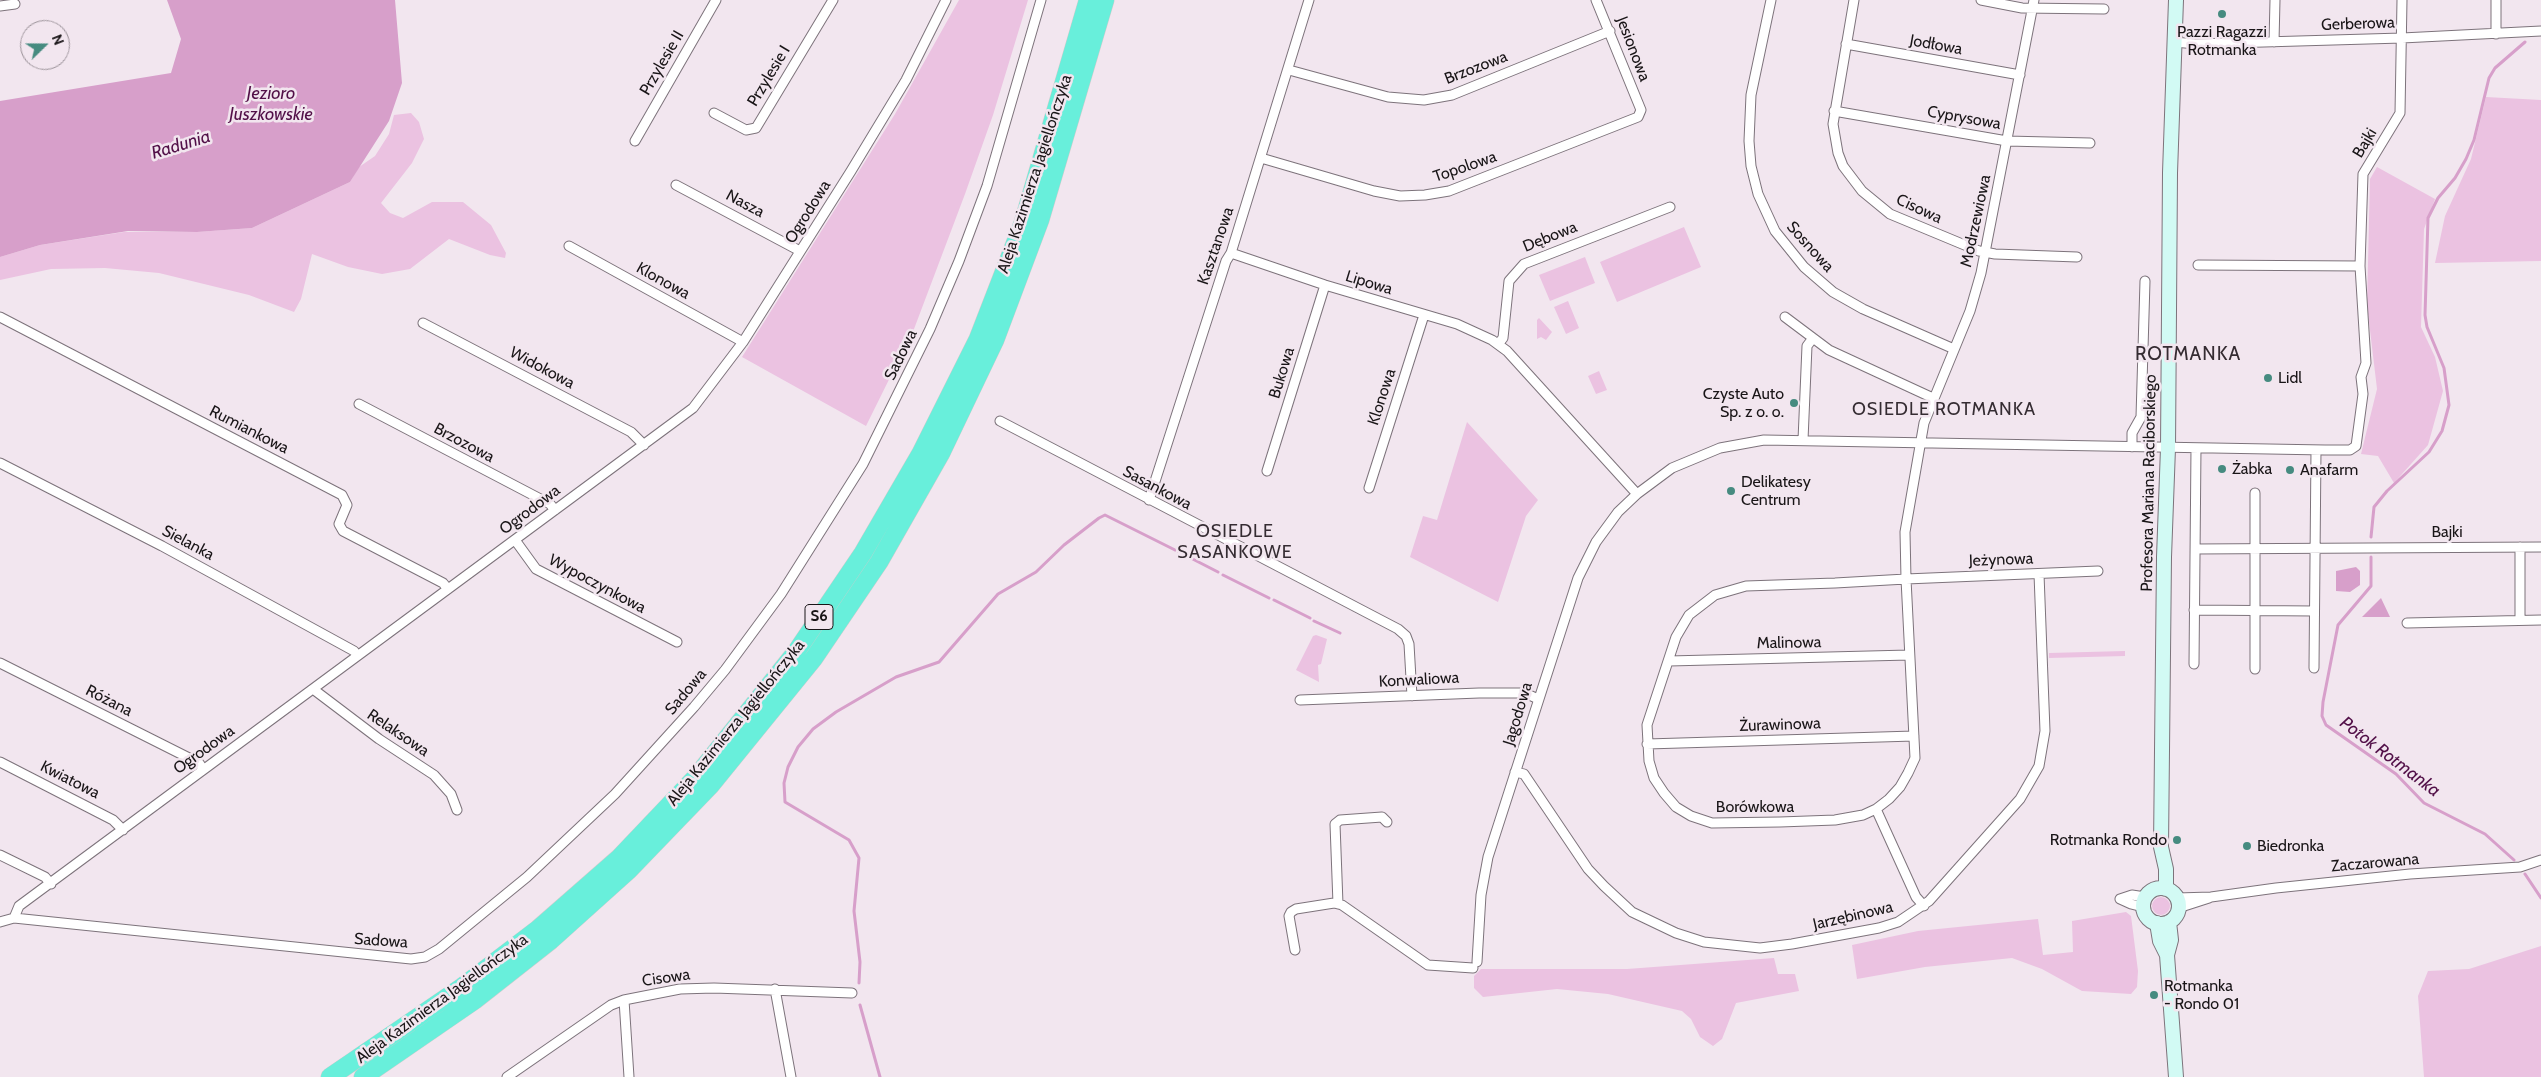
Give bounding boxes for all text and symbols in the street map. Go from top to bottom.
marker: Pazzi Ragazzi Rotmanka [2216,8,2228,20]
street label: Gerberowa [2321,13,2395,35]
street label: Jesionowa [1612,14,1654,84]
north arrow [20,20,70,70]
place label: Pazzi Ragazzi Rotmanka [2177,22,2267,60]
street label: Przylesie II [636,27,688,99]
street label: Jodłowa [1908,31,1964,59]
text: N [48,32,68,48]
street label: Przylesie I [743,42,795,110]
street label: Brzozowa [1442,47,1510,89]
street label: Aleja Kazimierza Jagiellończyka [994,72,1076,276]
water label: Jezioro Juszkowskie [229,83,313,126]
street label: Cyprysowa [1926,102,2002,134]
street label: Bajki [2349,125,2381,161]
water label: Radunia [149,126,213,164]
street label: Topolowa [1431,147,1499,187]
street label: Modrzewiowa [1957,173,1995,269]
street label: Ogrodowa [781,177,835,247]
street label: Nasza [723,186,767,222]
street label: Cisowa [1893,190,1945,228]
street label: Kasztanowa [1194,205,1238,287]
street label: Dębowa [1520,217,1580,257]
street label: Sosnowa [1782,218,1838,276]
street label: Klonowa [633,258,693,304]
street label: Lipowa [1343,267,1395,299]
street label: Sadowa [881,327,921,383]
street label: Widokowa [506,343,578,393]
district label: ROTMANKA [2134,343,2242,365]
street label: Bukowa [1265,345,1299,401]
street label: Klonowa [1364,366,1400,428]
place label: Lidl [2278,368,2302,388]
marker: Lidl [2262,372,2274,384]
street label: Profesora Mariana Raciborskiego [2138,374,2160,592]
place label: Czyste Auto Sp. z o. o. [1703,384,1784,422]
marker: Czyste Auto Sp. z o. o. [1788,397,1800,409]
district label: OSIEDLE ROTMANKA [1850,399,2038,421]
street label: Rumiankowa [206,402,292,458]
street label: Brzozowa [430,419,498,467]
place label: Żabka [2232,459,2272,479]
place label: Anafarm [2300,460,2358,480]
street label: Sasankowa [1119,462,1195,514]
marker: Żabka [2216,463,2228,475]
marker: Anafarm [2284,464,2296,476]
place label: Delikatesy Centrum [1741,472,1811,510]
street label: Ogrodowa [496,481,564,539]
marker: Delikatesy Centrum [1725,485,1737,497]
street label: Sielanka [159,521,217,565]
district label: OSIEDLE SASANKOWE [1176,521,1294,564]
street label: Bajki [2431,522,2463,542]
street label: Jeżynowa [1968,549,2034,571]
street label: Wypoczynkowa [545,550,649,618]
road number: S6 [805,604,833,630]
street label: Malinowa [1757,633,1821,653]
street label: Aleja Kazimierza Jagiellończyka [663,636,809,810]
street label: Sadowa [661,665,711,719]
street label: Konwaliowa [1378,668,1460,692]
street label: Jagodowa [1499,680,1537,748]
street label: Różana [82,681,136,721]
street label: Relaksowa [363,705,433,761]
water label: Potok Rotmanka [2336,712,2444,802]
street label: Żurawinowa [1739,714,1821,736]
street label: Ogrodowa [170,721,238,779]
street label: Kwiatowa [37,757,103,803]
street label: Borówkowa [1716,797,1794,817]
place label: Rotmanka Rondo [2050,830,2167,850]
marker: Rotmanka Rondo [2171,834,2183,846]
place label: Biedronka [2257,836,2324,856]
marker: Biedronka [2241,840,2253,852]
street label: Zaczarowana [2330,850,2420,876]
street label: Jarzębinowa [1811,897,1895,935]
street label: Aleja Kazimierza Jagiellończyka [352,930,532,1068]
street label: Sadowa [353,930,409,952]
street label: Cisowa [641,965,691,991]
place label: Rotmanka - Rondo 01 [2164,976,2239,1014]
marker: Rotmanka - Rondo 01 [2148,989,2160,1001]

